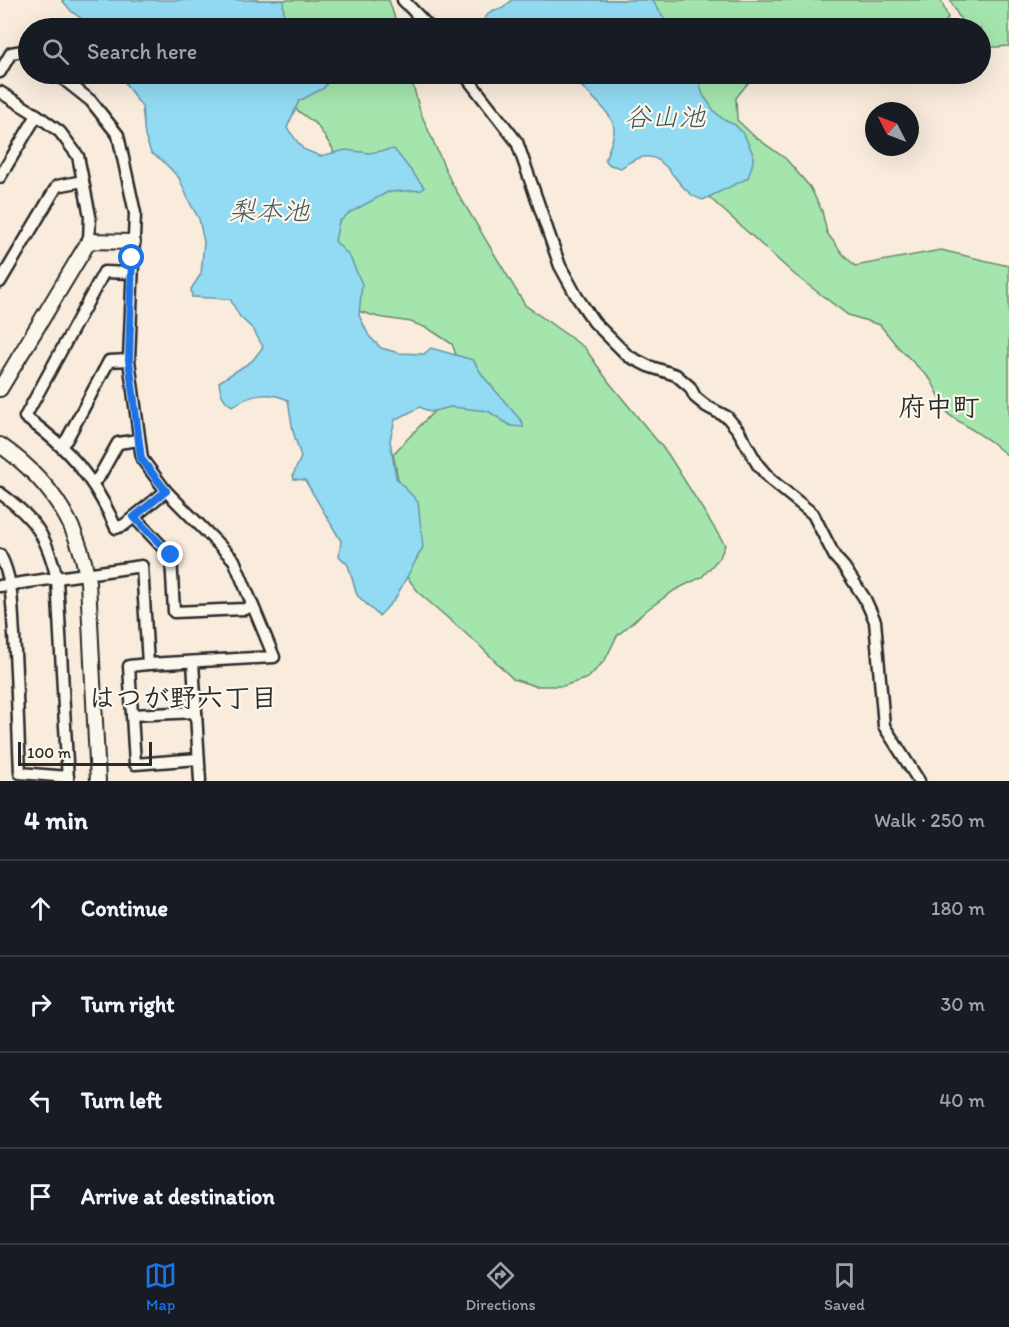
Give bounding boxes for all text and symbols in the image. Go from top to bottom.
search box [18,18,991,84]
icon: search [39,35,72,68]
text: Search here [87,38,197,65]
water label: 谷山池 [625,100,706,133]
north arrow [865,102,919,156]
water label: 梨本池 [229,194,310,227]
route start [118,244,144,270]
district label: 府中町 [899,390,980,423]
route end [157,541,183,567]
district label: はつが野六丁目 [89,681,278,714]
scale bar [18,739,152,766]
text: 100 m [27,743,71,762]
text: 4 min [24,804,88,836]
text: Walk · 250 m [874,808,985,832]
icon: ahead [24,892,57,925]
text: Continue [81,895,168,922]
text: 180 m [931,896,985,920]
icon: right [24,988,57,1021]
text: Turn right [81,991,175,1018]
text: 30 m [940,992,985,1016]
icon: left [24,1084,57,1117]
text: Turn left [81,1087,162,1114]
text: 40 m [939,1088,985,1112]
icon: arrive [24,1180,57,1213]
text: Arrive at destination [81,1183,275,1210]
tab: Map [144,1259,177,1314]
tab: Directions [465,1259,536,1314]
tab: Saved [824,1259,865,1314]

